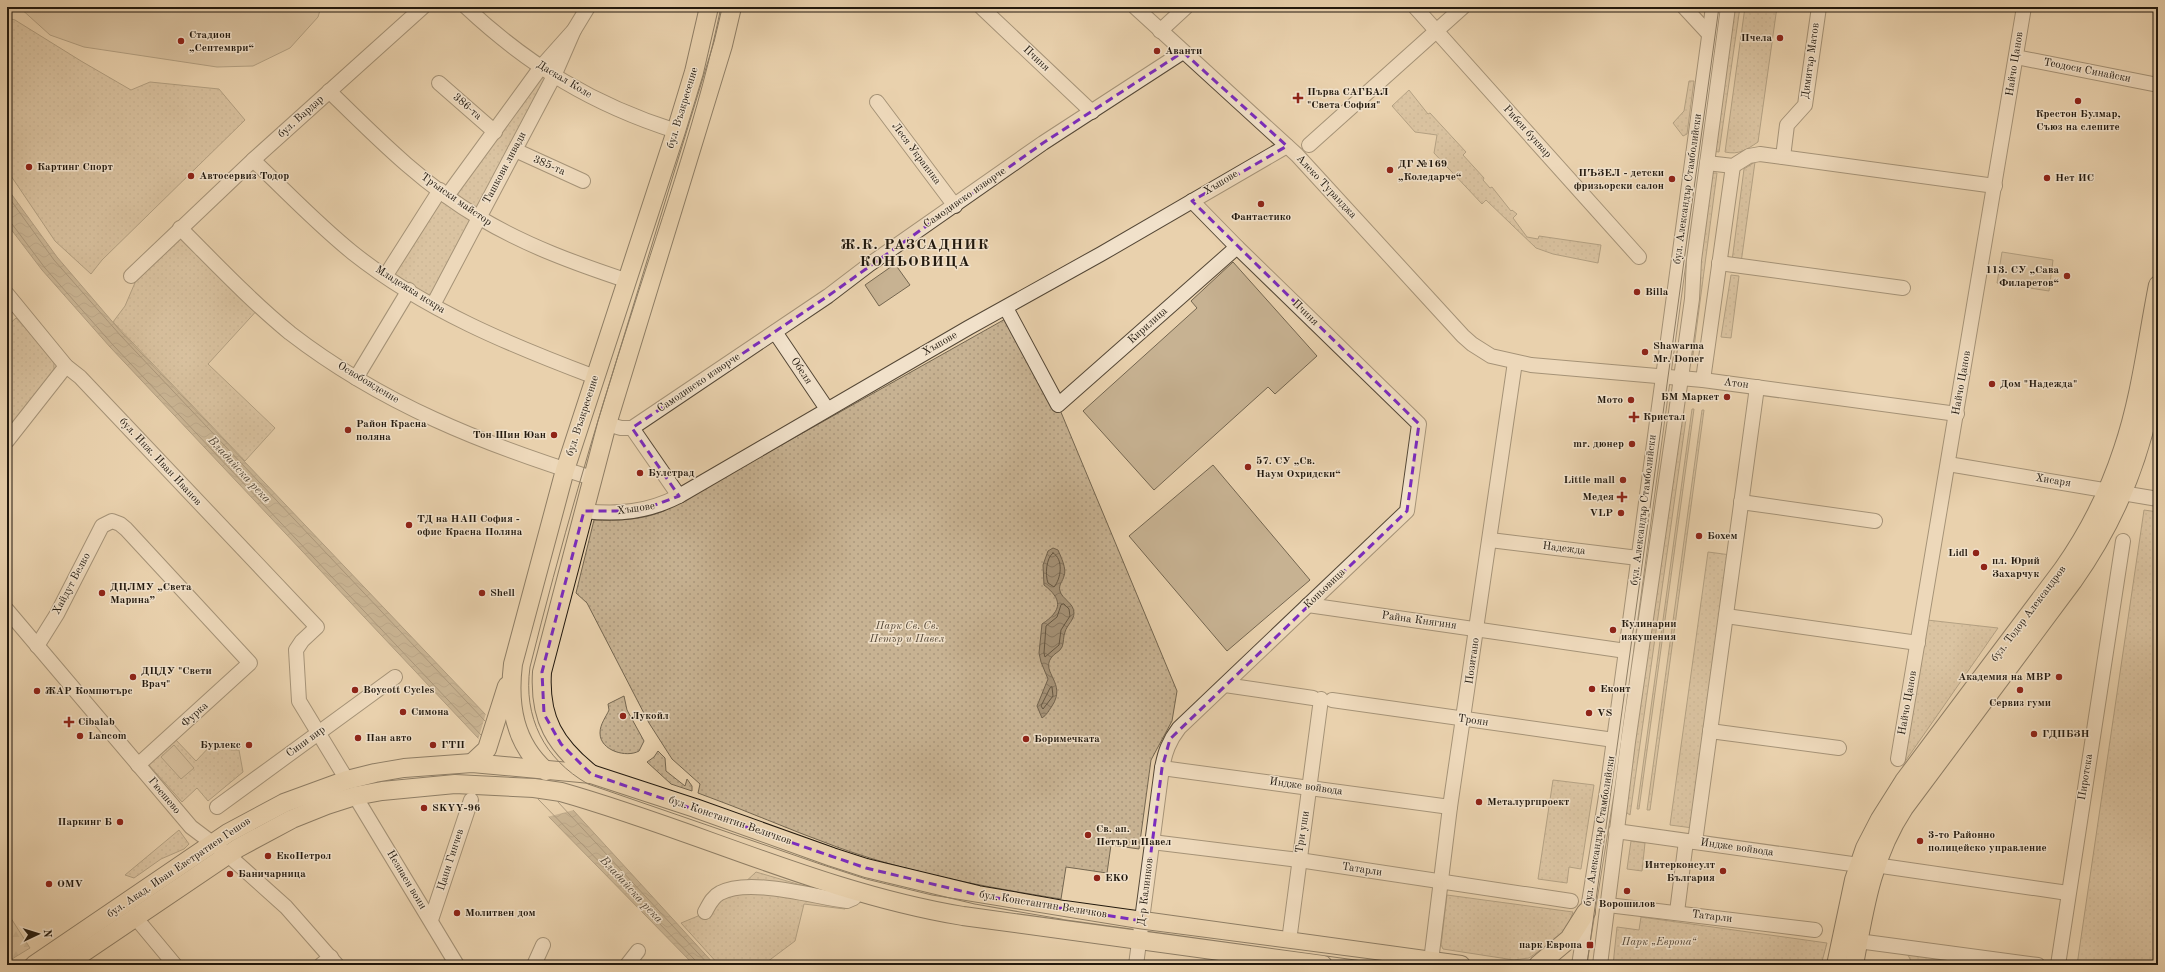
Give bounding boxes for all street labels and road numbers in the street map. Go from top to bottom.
street label: Димитър Матов [1800,22,1822,100]
street label: Найчо Цанов [2004,31,2026,97]
street label: Пчиня [1021,44,1052,74]
street label: Теодоси Синайски [2042,57,2132,85]
street label: Даскал Коле [535,59,593,101]
street label: бул. Възкресение [665,66,701,150]
street label: 386-та [451,92,484,123]
street label: бул. Вардар [276,94,326,140]
street label: Рибен буквар [1501,104,1553,161]
street label: бул. Александър Стамболийски [1672,113,1704,265]
street label: Леся Украинка [889,121,943,187]
street label: Ташкови ливади [481,130,529,206]
street label: Алеко Туранджа [1294,153,1359,221]
street label: 385-та [531,154,567,178]
street label: Самодивско изворче [922,166,1008,230]
street label: Хъшове [1202,168,1240,198]
street label: Трънски майстор [419,172,494,229]
street label: Младежка искра [373,264,447,316]
street label: Пчиня [1290,298,1320,328]
street label: Кирилица [1126,305,1170,346]
street label: Хъшове [921,330,959,358]
street label: Найчо Цанов [1951,350,1973,416]
street label: Самодивско изворче [656,351,742,415]
street label: Обеля [788,356,814,387]
street label: Освобождение [335,360,401,406]
street label: бул. Възкресение [565,374,601,458]
street label: Атон [1723,377,1749,391]
street label: бул. Инж. Иван Иванов [117,416,203,508]
street label: бул. Александър Стамболийски [1629,434,1659,586]
street label: Хисаря [2034,473,2072,489]
street label: Хъшове [616,501,656,517]
street label: Надежда [1542,541,1587,557]
street label: Хайдут Велко [51,551,93,617]
street label: бул. Тодор Александров [1989,564,2069,664]
street label: Коньовица [1302,566,1348,611]
street label: Райна Княгиня [1381,610,1457,632]
street label: Позитано [1464,637,1482,685]
street label: Найчо Цанов [1897,670,1919,736]
street label: Фурка [180,700,211,730]
street label: Троян [1457,713,1489,729]
street label: Сини вир [284,724,328,760]
street label: Пиротска [2077,753,2095,801]
street label: бул. Александър Стамболийски [1583,755,1617,907]
street label: Гюешево [146,776,182,816]
street label: Индже войвода [1269,776,1344,798]
street label: бул. Константин Величков [667,795,793,847]
street label: Три уши [1294,810,1312,854]
street label: бул. Акад. Иван Евстратиев Гешов [105,816,253,920]
street label: Цани Гинчев [436,828,466,892]
street label: Индже войвода [1700,837,1775,859]
street label: Незнаен воин [384,849,428,911]
street label: Д-р Калинков [1136,857,1156,927]
street label: Татарли [1341,861,1383,879]
street label: бул. Константин Величков [978,889,1108,921]
street label: Татарли [1691,909,1733,925]

